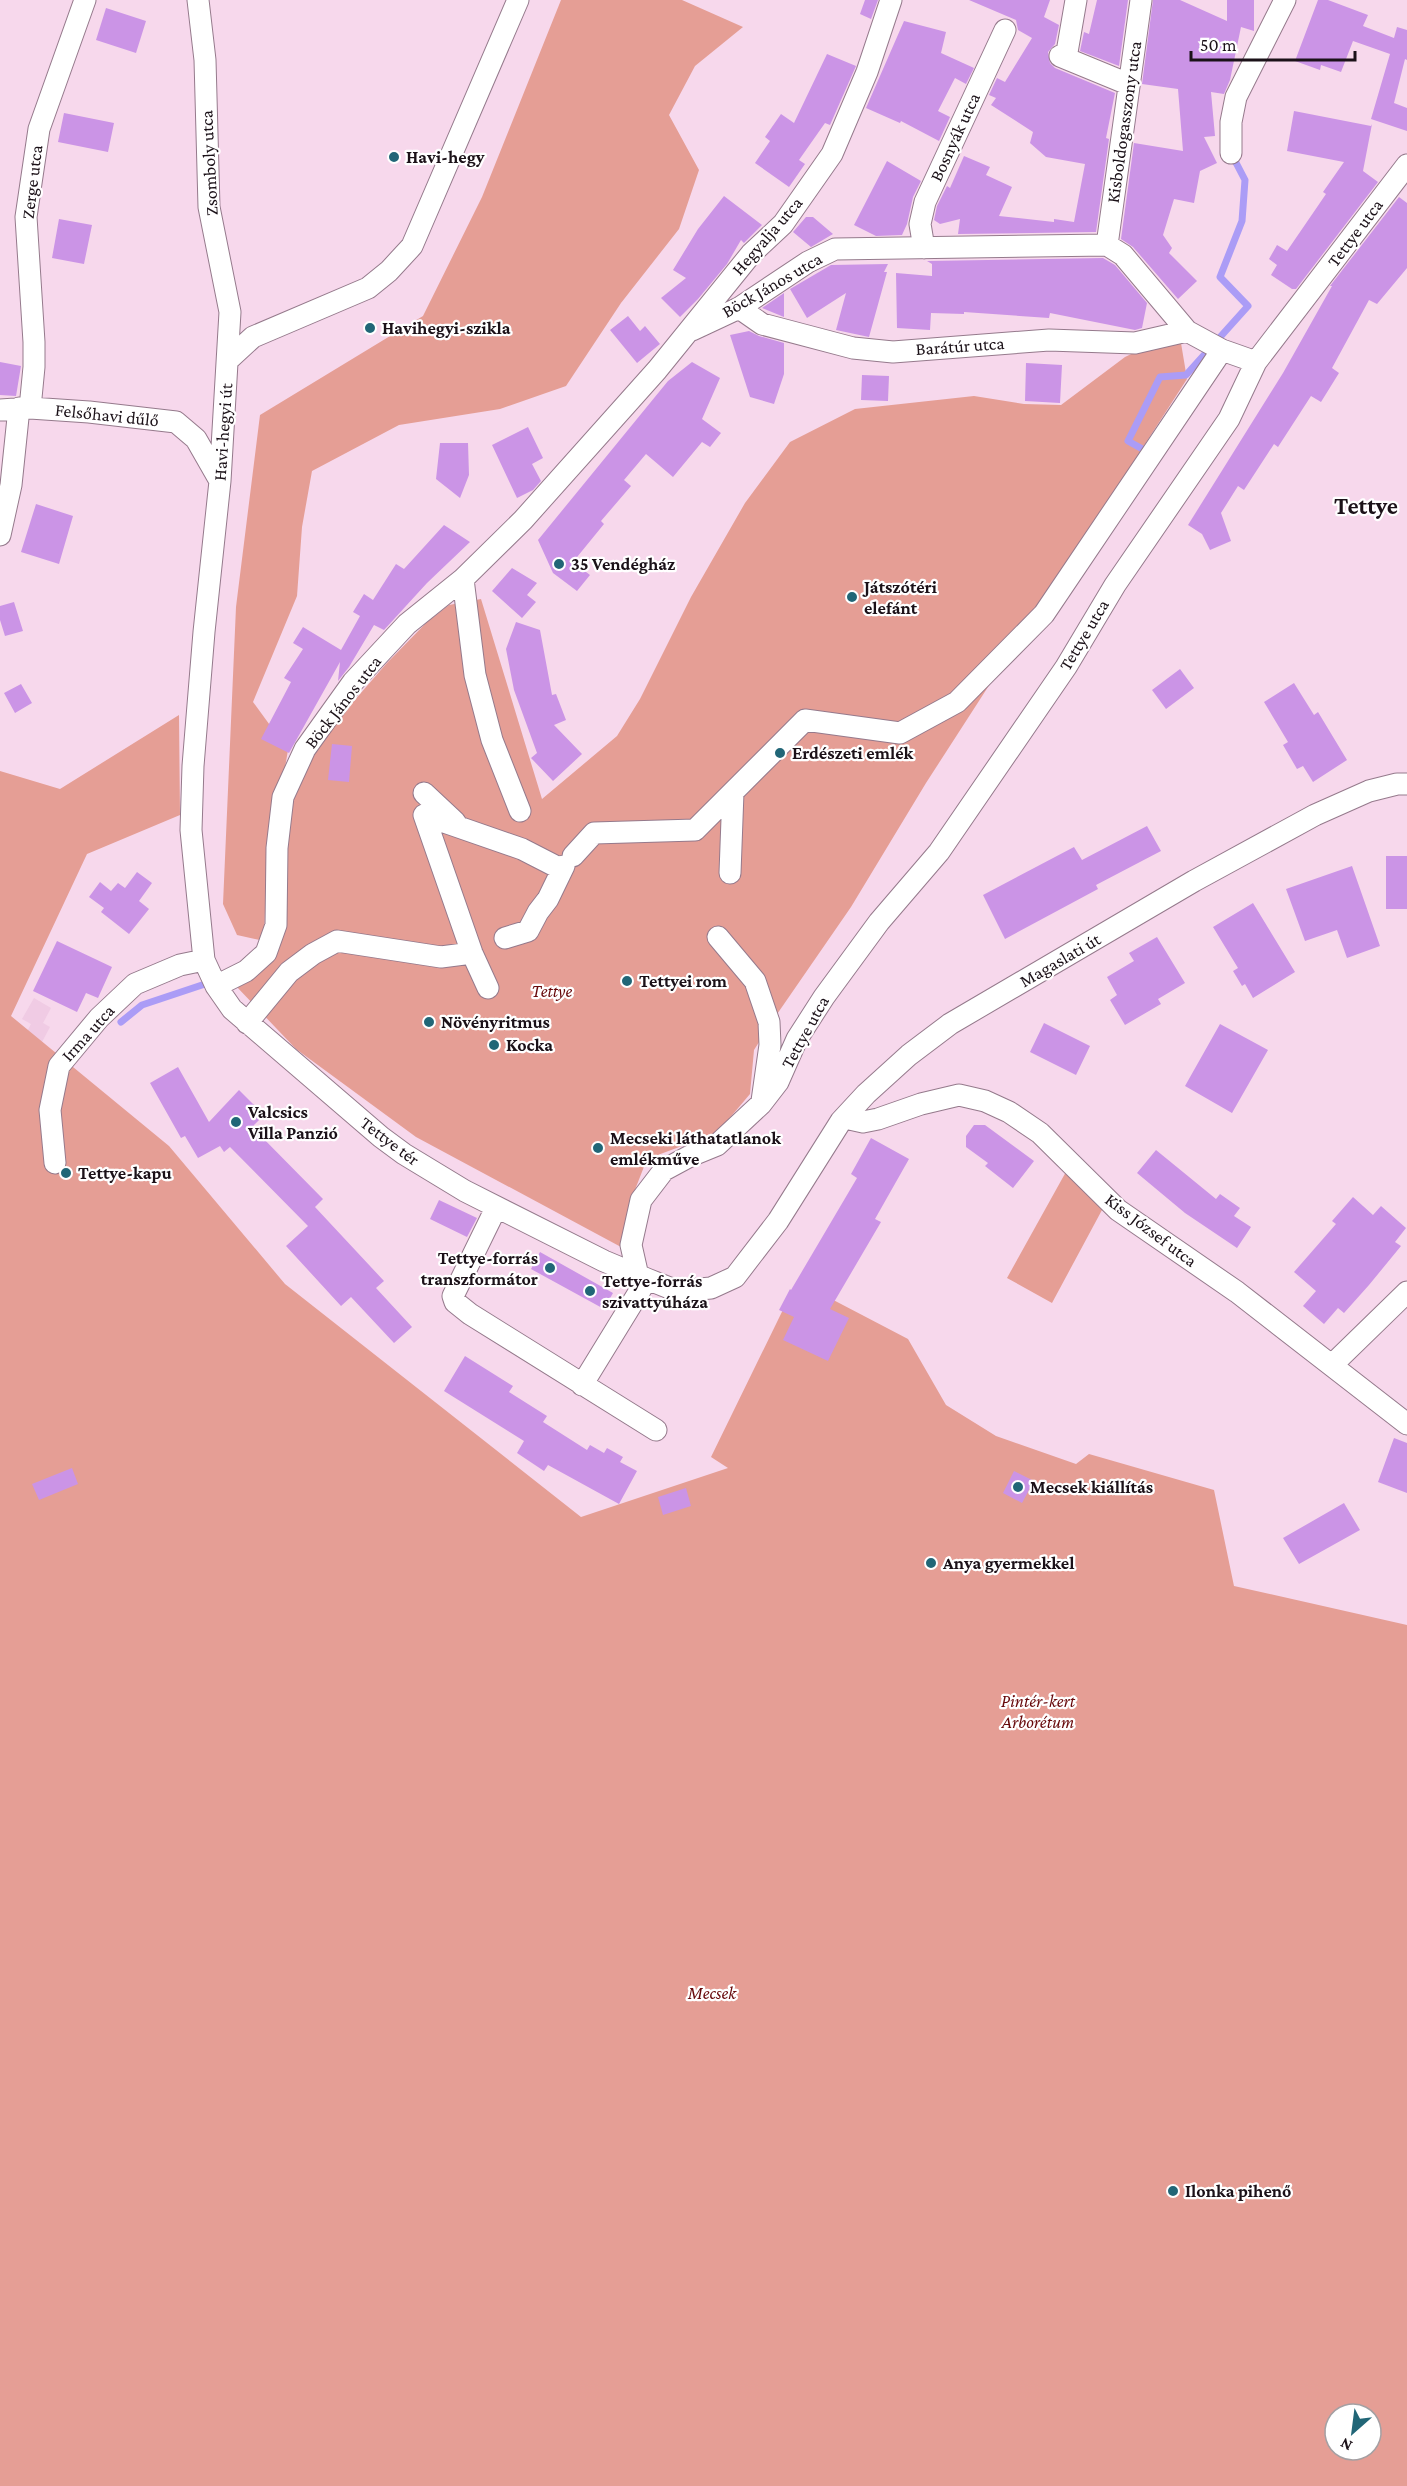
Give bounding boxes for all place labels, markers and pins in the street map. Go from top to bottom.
place label: Havi-hegy [406,147,485,167]
marker: Havi-hegy [387,150,401,164]
place label: Havihegyi-szikla [382,318,511,338]
marker: Havihegyi-szikla [363,321,377,335]
place label: 35 Vendégház [571,554,675,574]
marker: 35 Vendégház [552,557,566,571]
place label: Játszótéri elefánt [862,577,938,618]
marker: Játszótéri elefánt [845,590,859,604]
place label: Erdészeti emlék [792,743,914,763]
marker: Erdészeti emlék [773,746,787,760]
place label: Tettyei rom [639,971,728,991]
marker: Tettyei rom [620,974,634,988]
place label: Növényritmus [441,1012,550,1032]
marker: Növényritmus [422,1015,436,1029]
place label: Kocka [506,1035,553,1055]
marker: Kocka [487,1038,501,1052]
place label: Valcsics Villa Panzió [247,1102,338,1143]
marker: Valcsics Villa Panzió [229,1115,243,1129]
place label: Mecseki láthatatlanok emlékműve [610,1128,781,1169]
marker: Mecseki láthatatlanok emlékműve [591,1141,605,1155]
place label: Tettye-kapu [78,1163,172,1183]
marker: Tettye-kapu [59,1166,73,1180]
place label: Tettye-forrás transzformátor [421,1248,538,1289]
marker: Tettye-forrás transzformátor [543,1261,557,1275]
place label: Tettye-forrás szivattyúháza [602,1271,708,1312]
marker: Tettye-forrás szivattyúháza [583,1284,597,1298]
place label: Mecsek kiállítás [1030,1477,1153,1497]
marker: Mecsek kiállítás [1011,1480,1025,1494]
place label: Anya gyermekkel [942,1553,1074,1573]
marker: Anya gyermekkel [924,1556,938,1570]
place label: Ilonka pihenő [1185,2181,1291,2201]
marker: Ilonka pihenő [1166,2184,1180,2198]

